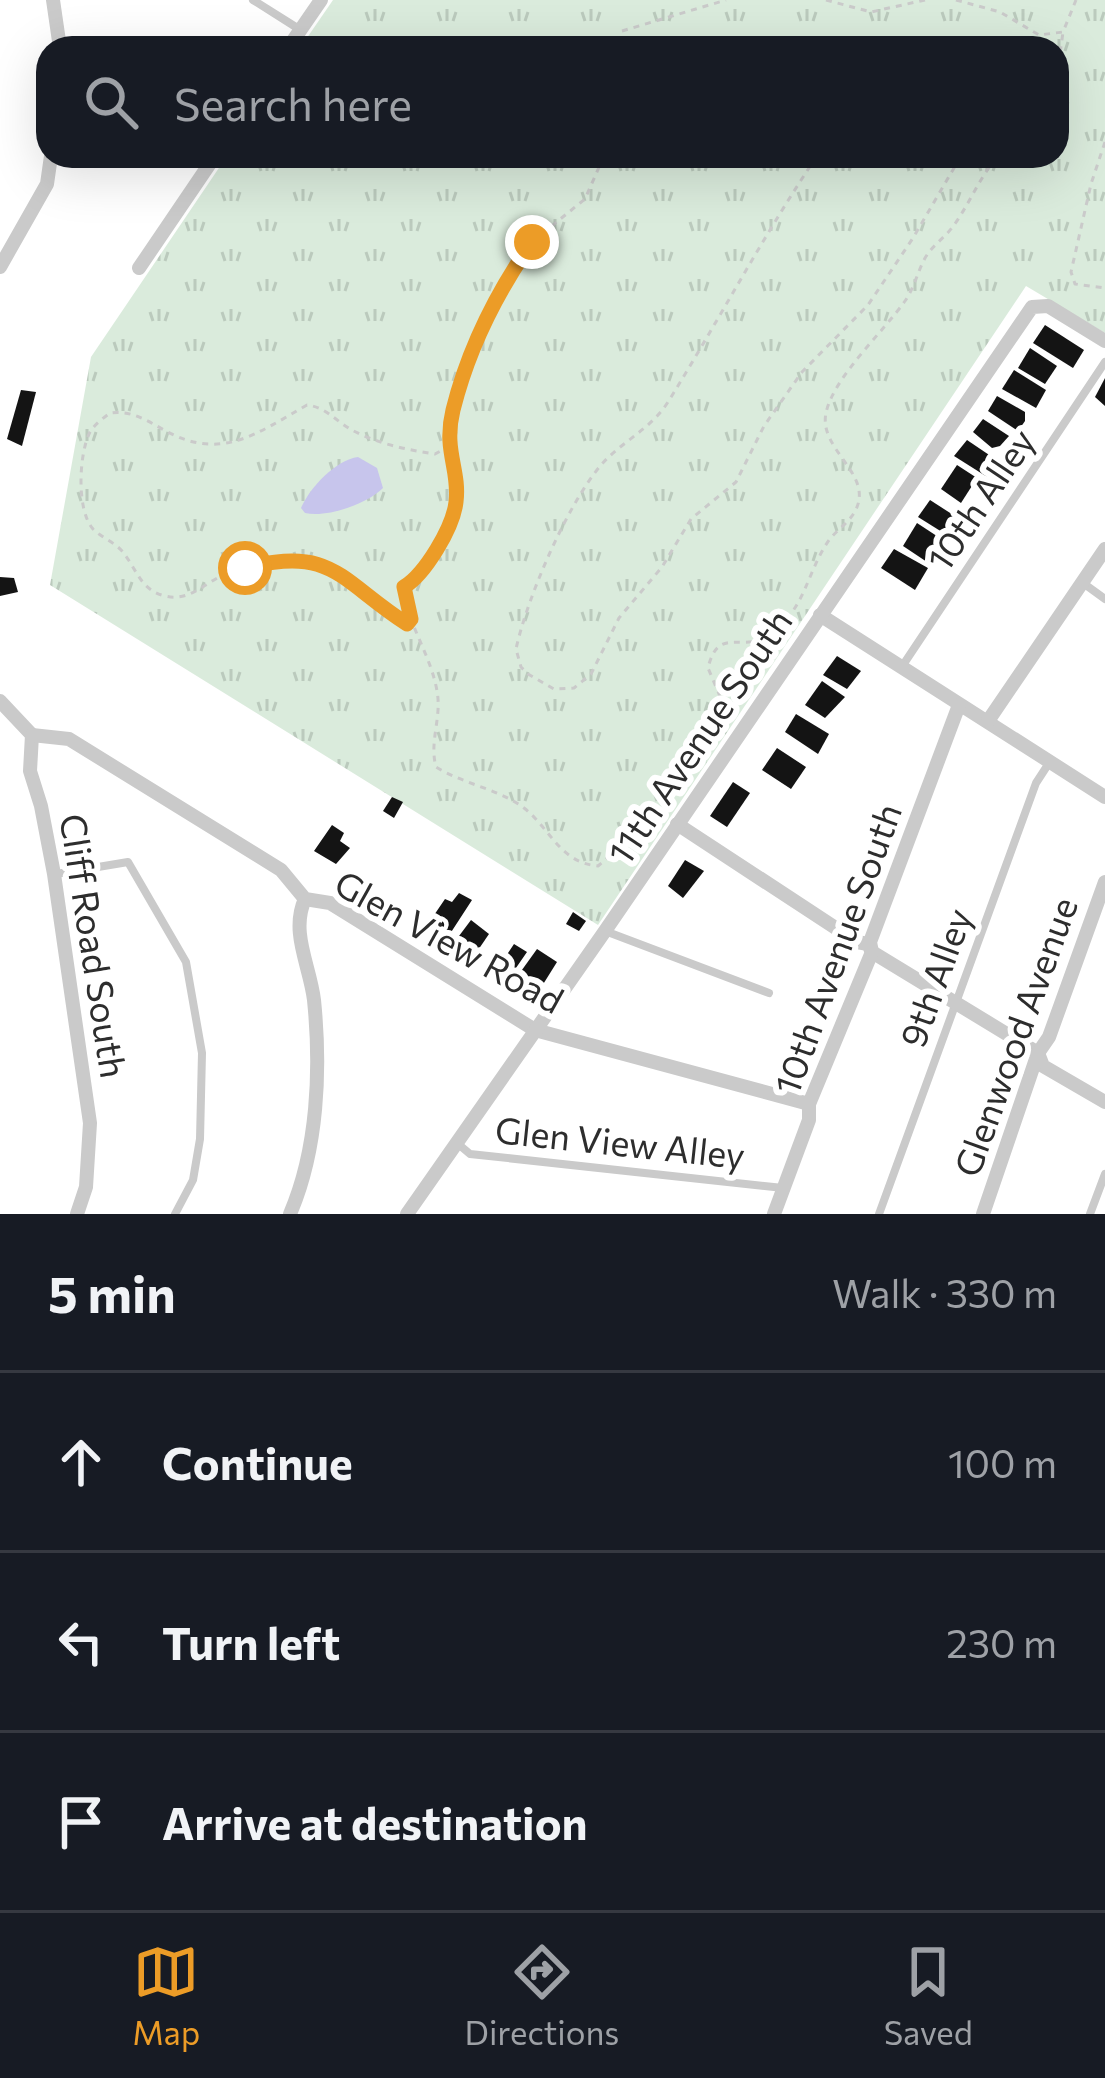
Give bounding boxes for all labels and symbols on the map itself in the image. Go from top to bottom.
route end [505,215,559,269]
street label: 10th Alley [916,420,1043,578]
route start [218,541,272,595]
street label: 11th Avenue South [597,600,800,872]
street label: 10th Avenue South [763,797,909,1100]
street label: Cliff Road South [52,811,138,1081]
street label: Glen View Road [328,859,572,1021]
street label: Glenwood Avenue [943,891,1085,1182]
street label: 9th Alley [889,902,979,1053]
street label: Glen View Alley [493,1106,747,1176]

